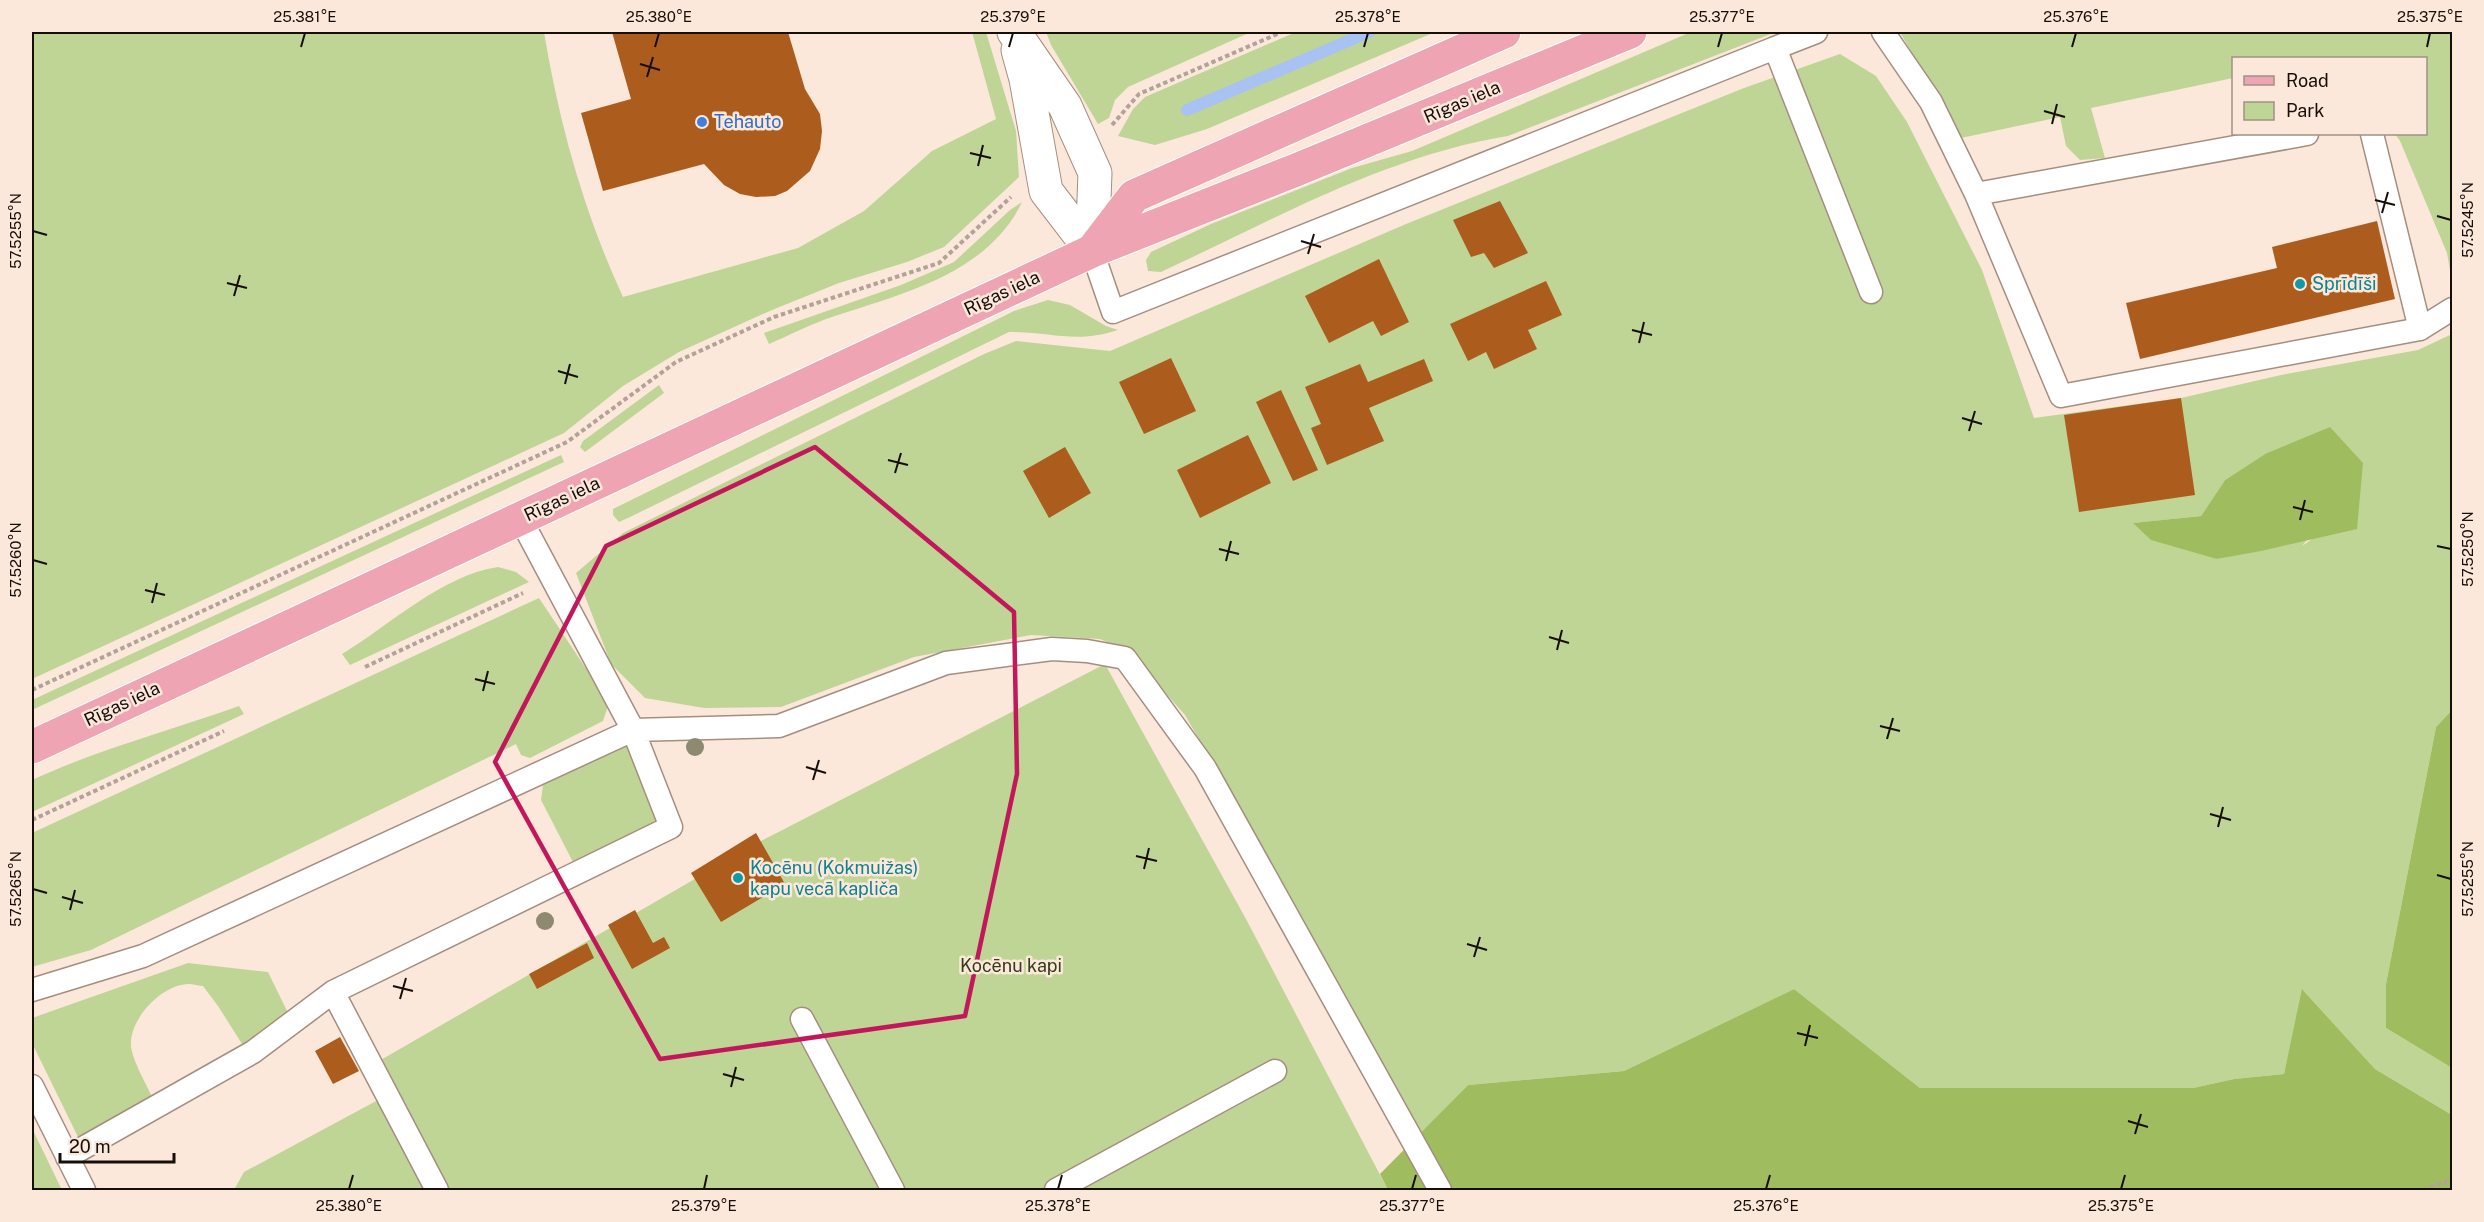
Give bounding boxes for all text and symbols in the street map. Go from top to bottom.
text: 25.381°E [273,8,337,25]
text: 25.380°E [626,8,692,25]
text: 25.379°E [980,8,1046,25]
text: 25.378°E [1335,8,1401,25]
text: 25.377°E [1689,8,1755,25]
text: 25.376°E [2043,8,2109,25]
text: 25.375°E [2397,8,2463,25]
legend [2232,57,2427,135]
text: Road [2286,70,2329,91]
street label: Rīgas iela [1420,76,1503,127]
text: Park [2286,100,2324,121]
place label: Tehauto [714,111,781,132]
marker: Tehauto [695,115,709,129]
text: 57.5245°N [2459,182,2476,258]
text: 57.5255°N [7,193,24,269]
street label: Rīgas iela [960,266,1043,319]
place label: Sprīdīši [2312,273,2376,294]
marker: Sprīdīši [2293,277,2307,291]
street label: Rīgas iela [520,472,603,525]
text: 57.5250°N [2459,511,2476,587]
text: 57.5260°N [7,522,24,598]
street label: Rīgas iela [80,677,163,730]
text: 57.5255°N [2459,841,2476,917]
text: 57.5265°N [7,851,24,927]
place label: Kocēnu (Kokmuižas) kapu vecā kapliča [750,857,918,899]
marker: Kocēnu (Kokmuižas) kapu vecā kapliča [731,871,745,885]
park label: Kocēnu kapi [960,955,1062,976]
scale bar [60,1126,174,1164]
text: 20 m [69,1136,111,1157]
text: 25.380°E [316,1197,382,1214]
text: 25.379°E [671,1197,737,1214]
text: 25.378°E [1025,1197,1091,1214]
text: 25.377°E [1379,1197,1445,1214]
text: 25.376°E [1733,1197,1799,1214]
text: 25.375°E [2088,1197,2154,1214]

